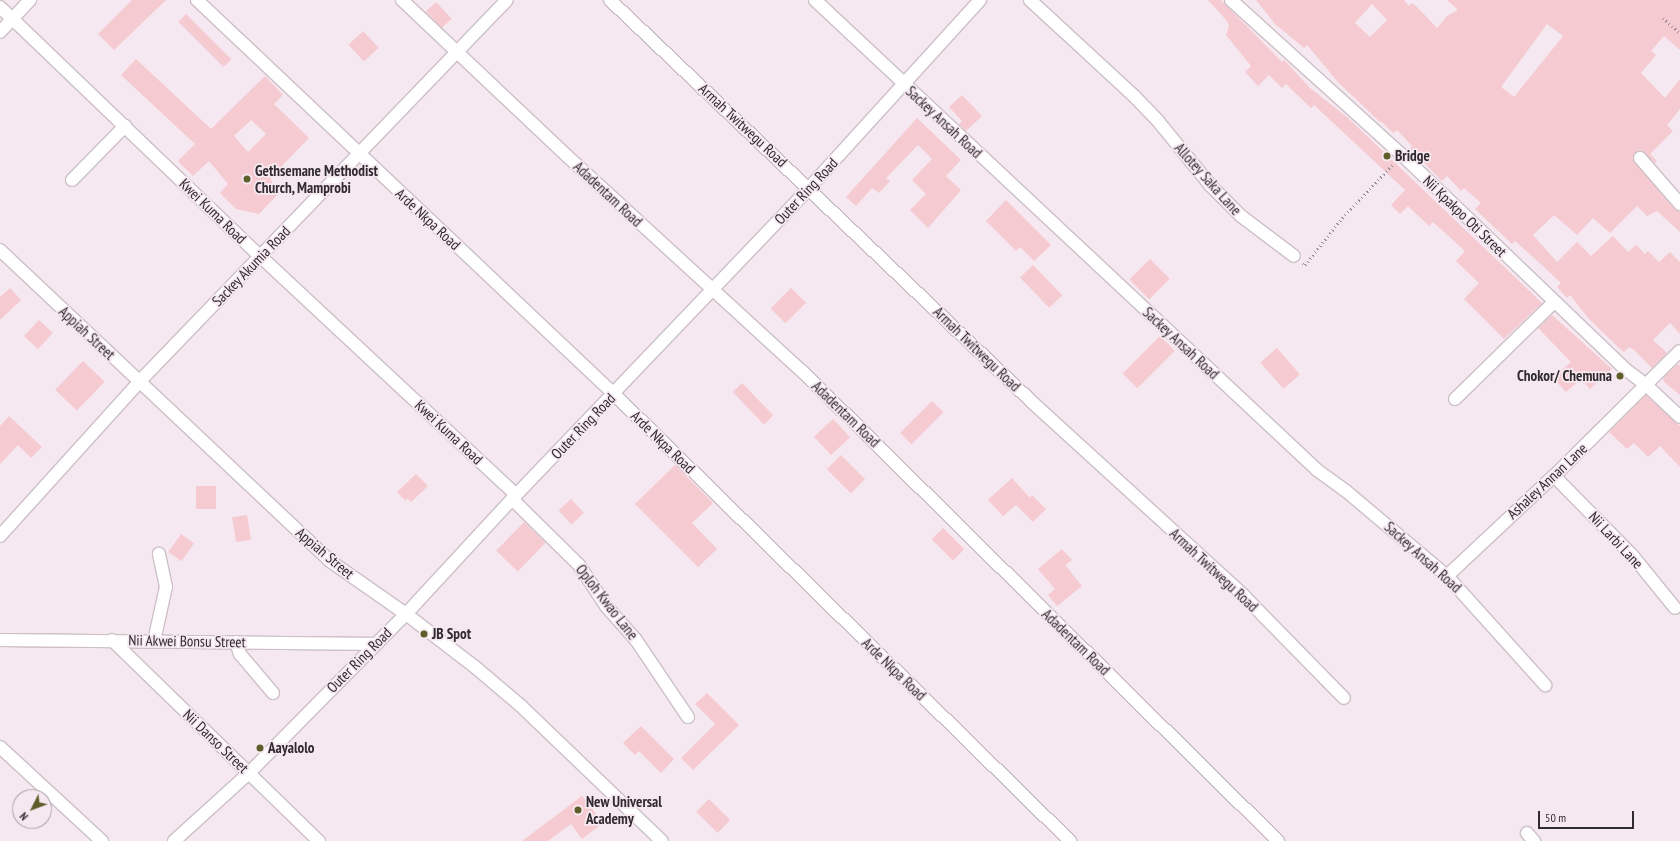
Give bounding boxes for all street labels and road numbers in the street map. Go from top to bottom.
street label: Armah Twitwegu Road [695,79,791,171]
street label: Sackey Ansah Road [902,82,986,162]
street label: Allotey Saka Lane [1171,139,1245,219]
street label: Outer Ring Road [771,154,841,228]
street label: Adadentam Road [570,158,646,230]
street label: Nii Kpakpo Oti Street [1419,172,1511,260]
street label: Kwei Kuma Road [176,175,250,247]
street label: Arde Nkpa Road [392,184,464,254]
street label: Sackey Akumia Road [208,222,294,310]
street label: Appiah Street [55,302,119,364]
street label: Armah Twitwegu Road [929,303,1025,395]
street label: Sackey Ansah Road [1139,303,1223,383]
street label: Adadentam Road [808,377,884,451]
street label: Outer Ring Road [547,389,619,463]
street label: Kwei Kuma Road [411,396,487,468]
street label: Arde Nkpa Road [627,407,699,477]
street label: Ashaley Annan Lane [1503,439,1591,523]
street label: Nii Larbi Lane [1585,508,1647,572]
street label: Sackey Ansah Road [1380,517,1466,597]
street label: Appiah Street [292,524,358,582]
street label: Armah Twitwegu Road [1166,524,1262,616]
street label: Oploh Kwao Lane [572,561,642,643]
street label: Adadentam Road [1038,605,1114,679]
street label: Outer Ring Road [323,624,395,696]
street label: Nii Akwei Bonsu Street [128,631,246,651]
street label: Arde Nkpa Road [858,634,930,704]
street label: Nii Danso Street [180,705,252,777]

